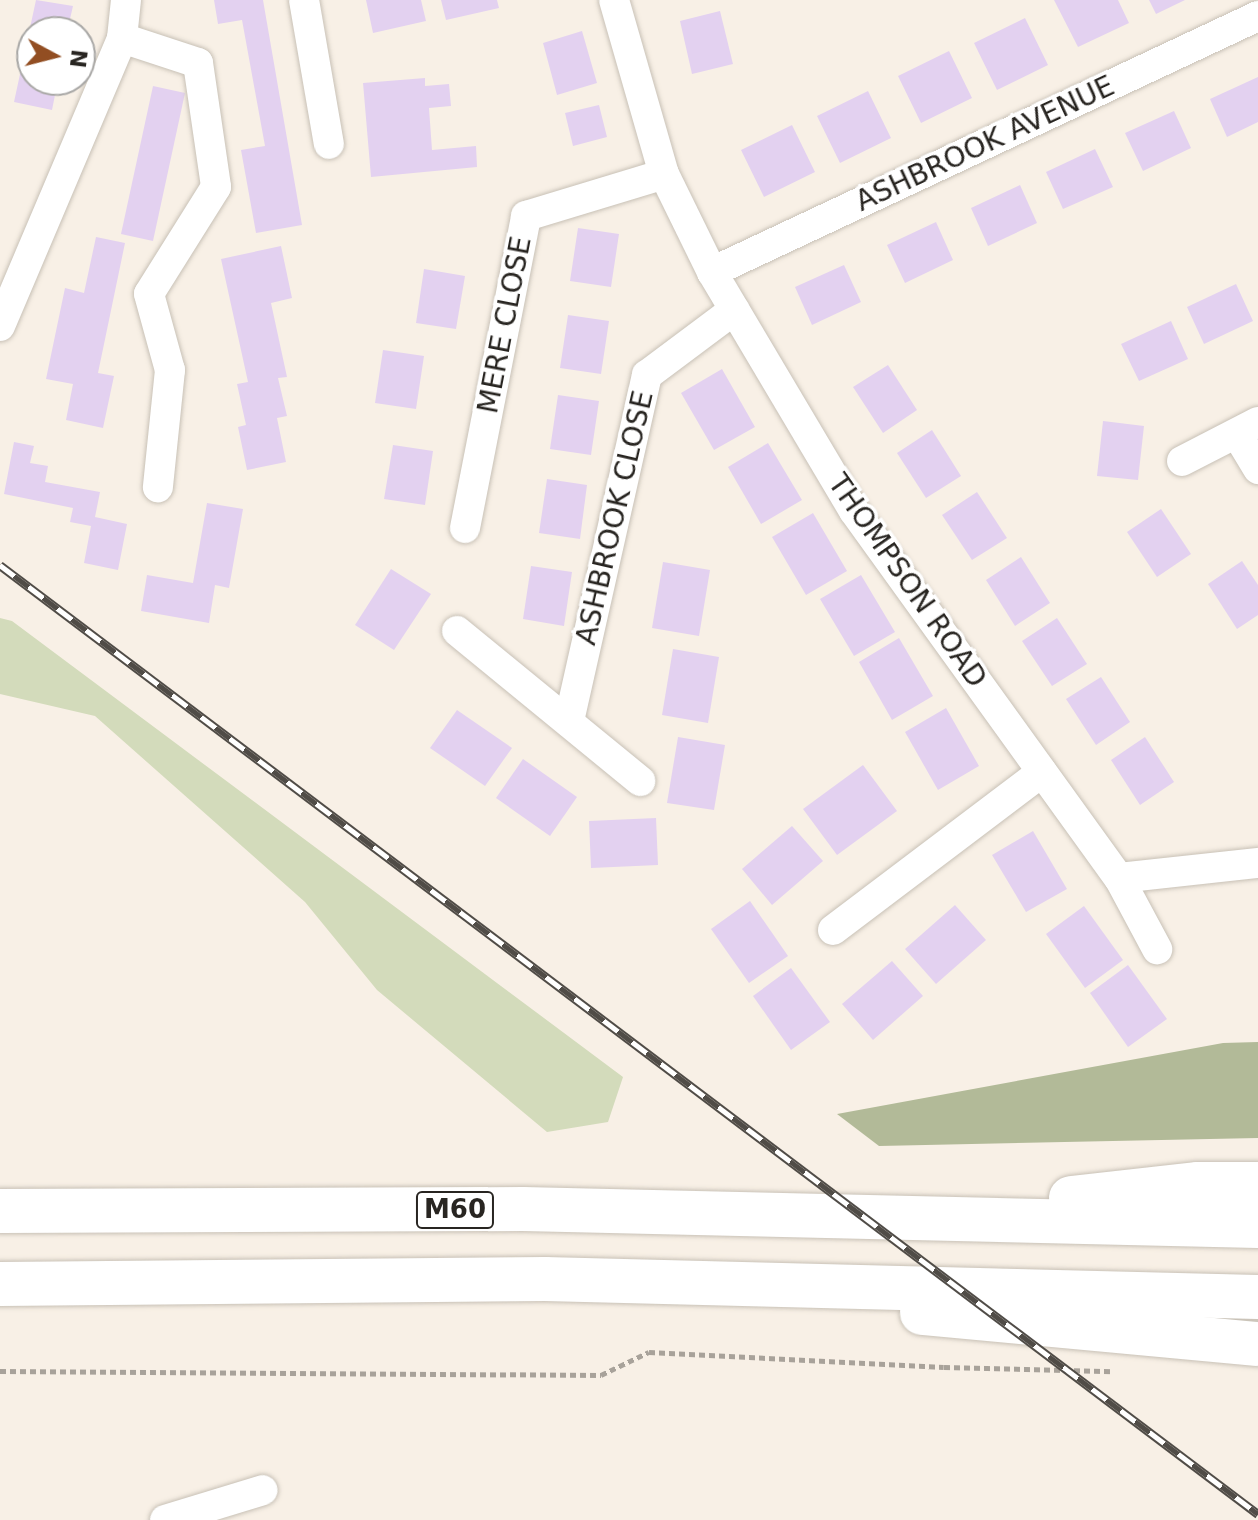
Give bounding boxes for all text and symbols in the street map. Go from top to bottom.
north arrow [16,16,96,96]
text: N [65,48,92,69]
street label: ASHBROOK AVENUE [850,69,1120,219]
street label: MERE CLOSE [471,234,539,416]
street label: ASHBROOK CLOSE [569,388,661,648]
street label: THOMPSON ROAD [821,468,993,694]
road number: M60 [415,1188,495,1232]

